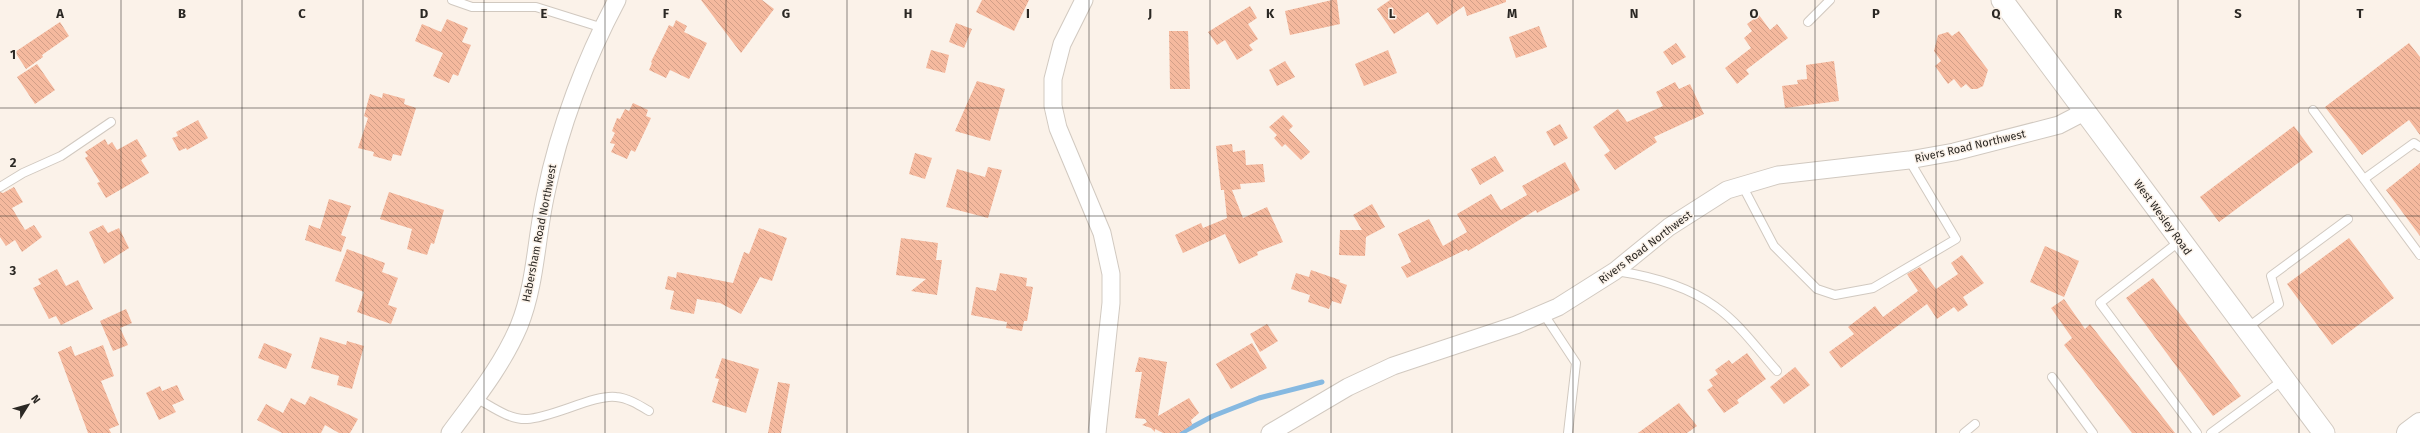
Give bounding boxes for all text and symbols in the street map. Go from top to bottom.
text: A [55,6,64,21]
text: B [178,6,186,21]
text: C [298,6,306,21]
text: D [420,6,429,21]
text: E [541,6,548,21]
text: F [663,6,670,21]
text: G [782,6,790,21]
text: H [904,6,912,21]
text: I [1026,6,1030,21]
text: J [1147,6,1152,21]
text: K [1266,6,1275,21]
text: L [1389,6,1396,21]
text: M [1507,6,1517,21]
text: N [1630,6,1638,21]
text: O [1750,6,1759,21]
text: P [1872,6,1880,21]
text: Q [1992,6,2002,21]
text: R [2114,6,2123,21]
text: S [2234,6,2242,21]
text: T [2356,6,2364,21]
text: 1 [10,47,16,62]
street label: Rivers Road Northwest [1914,127,2027,166]
text: 2 [10,155,17,170]
street label: Habersham Road Northwest [520,163,559,303]
street label: West Wesley Road [2131,177,2194,257]
street label: Rivers Road Northwest [1596,208,1694,287]
text: 3 [9,263,17,278]
north arrow [8,385,48,425]
text: N [28,392,43,406]

